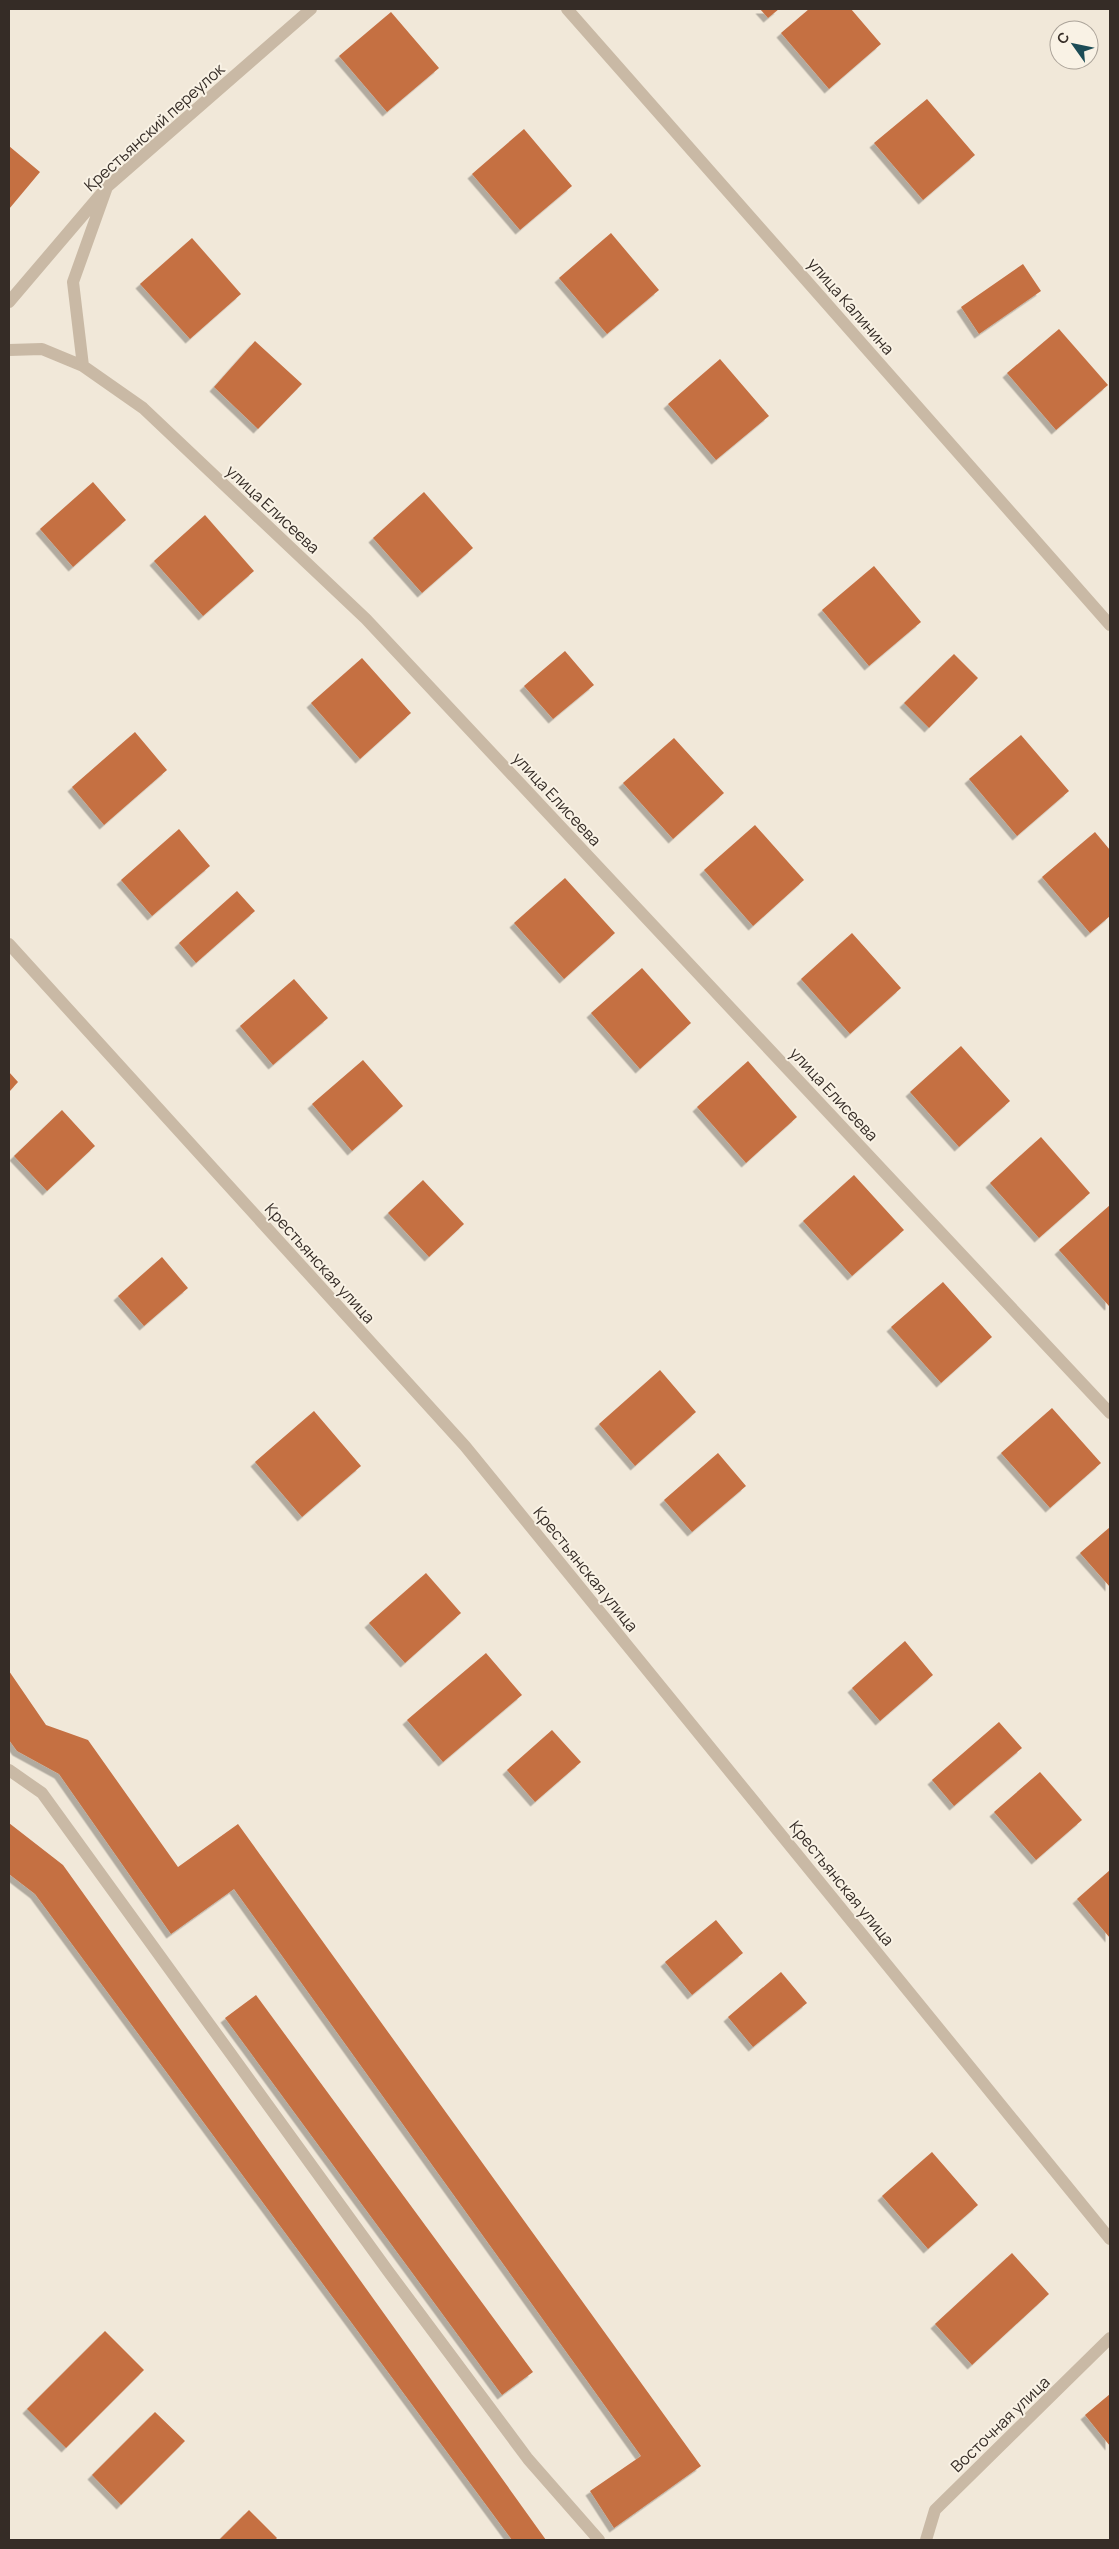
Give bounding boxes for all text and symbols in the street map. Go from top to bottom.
north arrow [1049,20,1099,70]
text: С [1052,28,1073,47]
street label: Крестьянский переулок [79,57,230,196]
street label: улица Калинина [803,253,899,359]
street label: улица Елисеева [221,460,325,558]
street label: улица Елисеева [508,747,606,851]
street label: улица Елисеева [785,1042,883,1146]
street label: Крестьянская улица [260,1198,380,1328]
street label: Крестьянская улица [529,1502,643,1636]
street label: Крестьянская улица [785,1816,899,1950]
street label: Восточная улица [946,2371,1054,2477]

